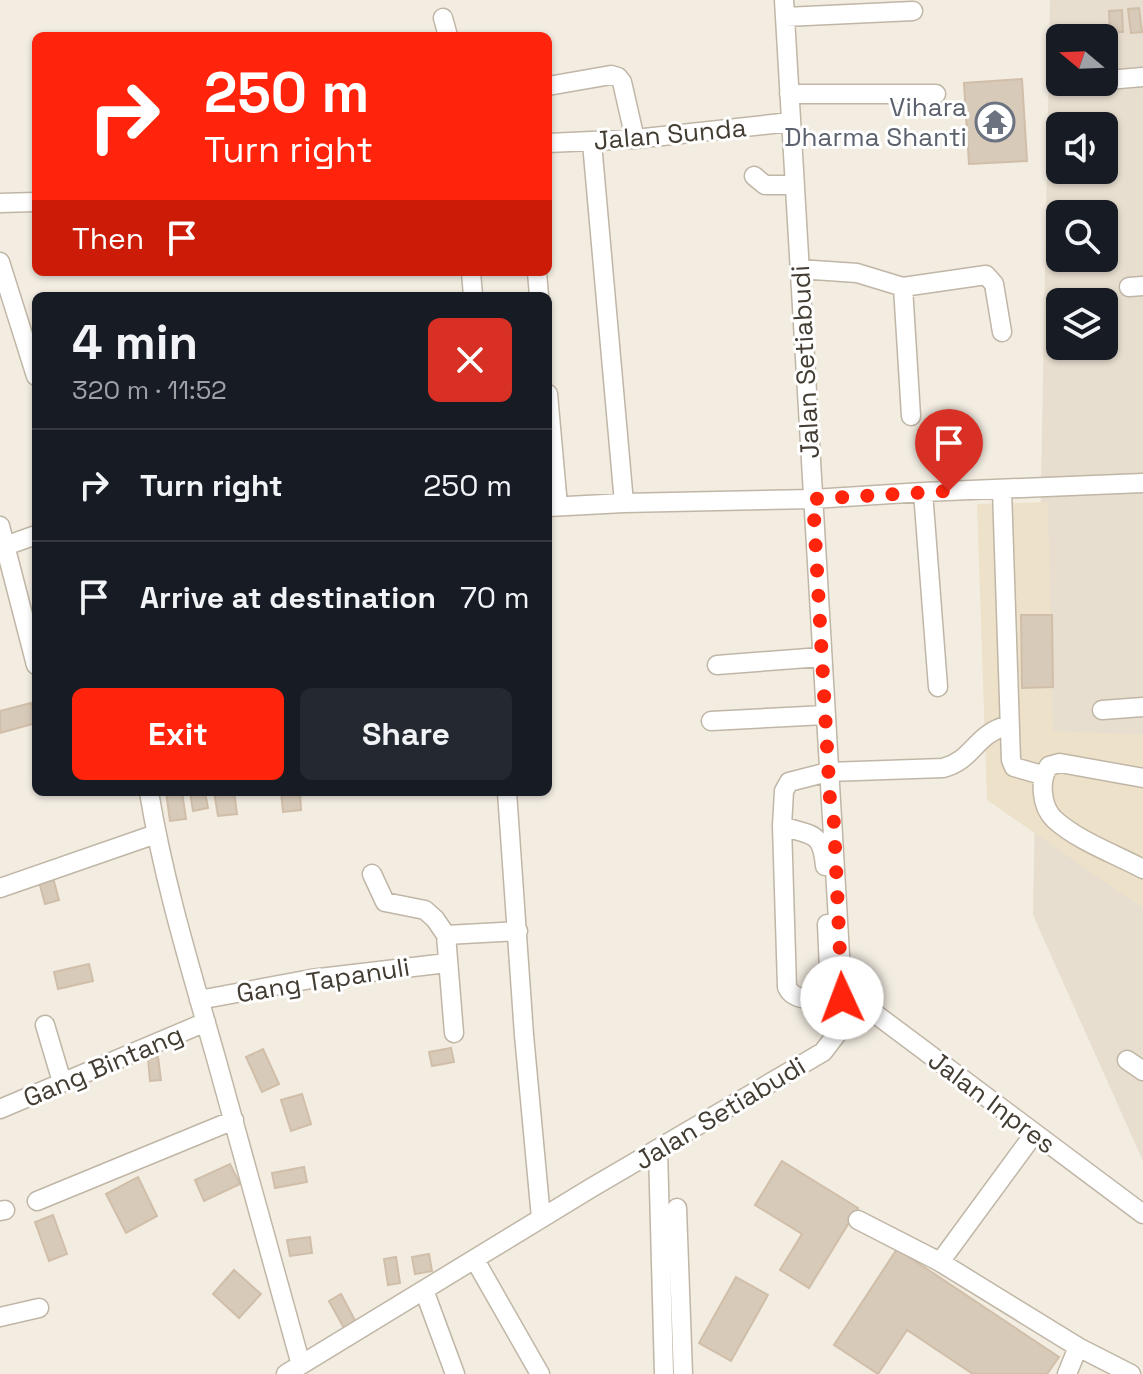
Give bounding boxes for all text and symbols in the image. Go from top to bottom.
north arrow [1046,24,1118,96]
map controls [1046,24,1118,360]
text: 250 m [204,57,369,128]
icon: right [72,64,176,168]
place label: Vihara Dharma Shanti [784,90,967,154]
temple icon: Vihara Dharma Shanti [974,101,1016,143]
street label: Jalan Sunda [592,110,748,158]
button: sound [1046,112,1118,184]
text: Turn right [204,127,373,173]
button: search [1046,200,1118,272]
icon: arrive [160,216,204,260]
text: Then [72,219,144,258]
street label: Jalan Setiabudi [783,264,827,460]
button: layers [1046,288,1118,360]
text: 4 min [72,312,198,373]
button: close [428,318,512,402]
text: 320 m · 11:52 [72,373,227,407]
pin [915,409,983,491]
icon: arrive [927,421,971,465]
icon: right [72,463,116,507]
text: Turn right [140,466,283,505]
text: 250 m [423,466,512,505]
icon: arrive [72,575,116,619]
text: Arrive at destination [140,578,436,617]
text: 70 m [460,578,529,617]
button: Exit [72,688,284,780]
button: Share [300,688,512,780]
street label: Gang Tapanuli [234,950,412,1010]
position arrow [800,956,884,1040]
street label: Gang Bintang [18,1017,188,1115]
street label: Jalan Inpres [921,1043,1063,1161]
street label: Jalan Setiabudi [628,1049,812,1177]

